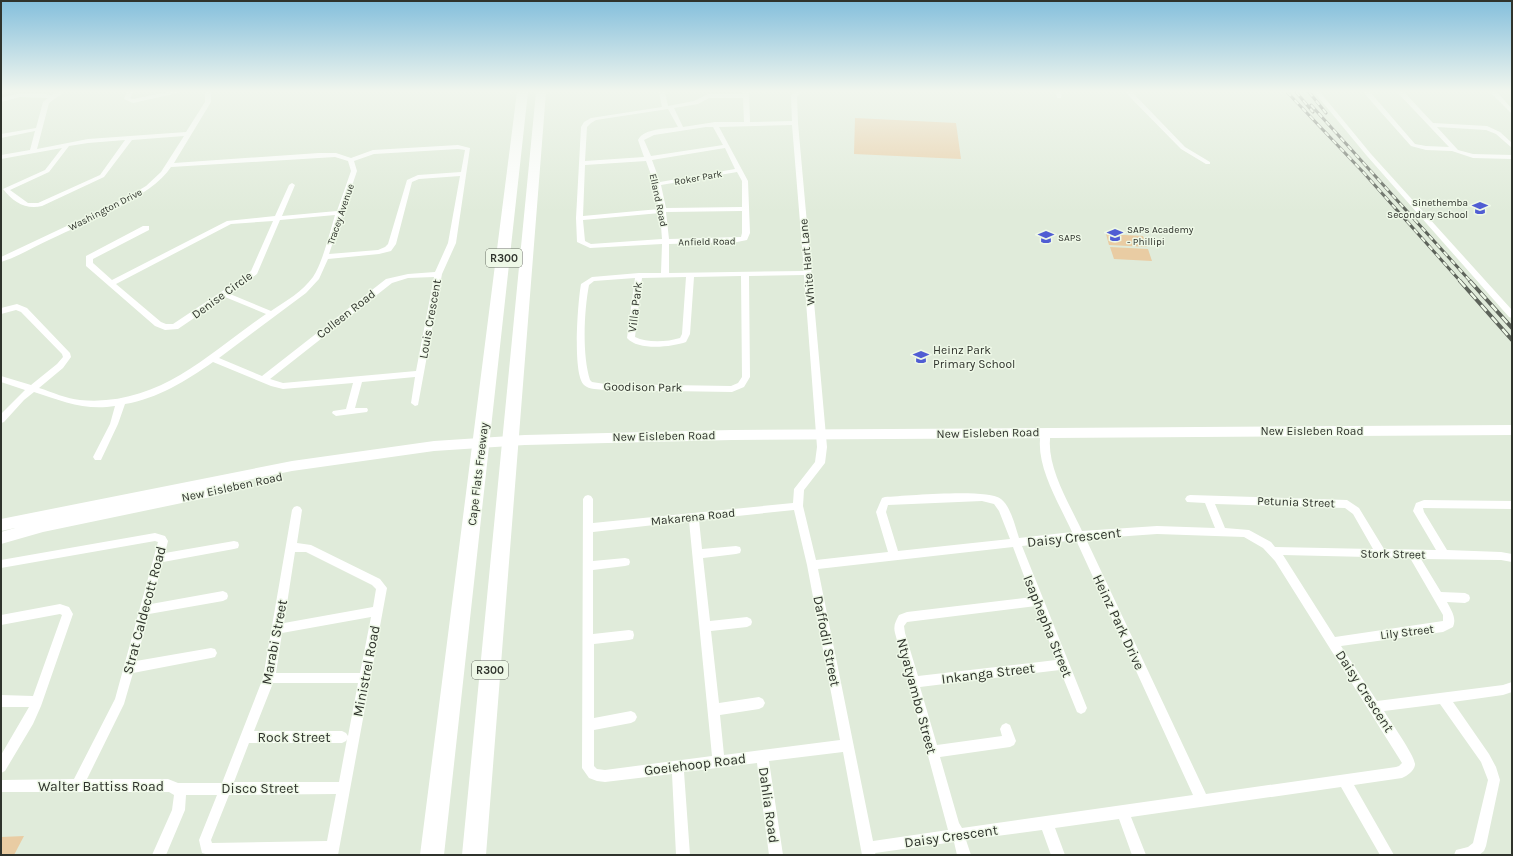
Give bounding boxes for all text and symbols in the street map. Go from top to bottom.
street label: Roker Park [673,168,724,188]
street label: Elland Road [647,173,670,228]
street label: Tracey Avenue [325,182,357,246]
street label: Washington Drive [67,186,144,234]
place label: Sinethemba Secondary School [1387,197,1468,221]
school or university icon: Sinethemba Secondary School [1471,199,1489,217]
street label: White Hart Lane [796,218,818,306]
place label: SAPs Academy - Phillipi [1127,224,1194,248]
school or university icon: SAPs Academy - Phillipi [1106,226,1124,244]
school or university icon: SAPS [1037,228,1055,246]
place label: SAPS [1058,232,1081,244]
street label: Anfield Road [678,235,736,249]
road number: R300 [486,249,522,267]
street label: Denise Circle [189,268,255,322]
street label: Louis Crescent [416,278,444,360]
street label: Villa Park [625,281,645,333]
street label: Colleen Road [314,287,378,341]
place label: Heinz Park Primary School [933,343,1015,371]
school or university icon: Heinz Park Primary School [912,348,930,366]
street label: Goodison Park [603,379,683,395]
street label: Cape Flats Freeway [465,421,491,526]
street label: New Eisleben Road [1260,424,1364,438]
street label: New Eisleben Road [936,425,1040,441]
street label: New Eisleben Road [612,428,716,444]
street label: New Eisleben Road [180,469,284,505]
street label: Petunia Street [1257,494,1336,510]
street label: Makarena Road [650,506,736,528]
street label: Daisy Crescent [1026,524,1122,551]
street label: Strat Caldecott Road [119,544,170,676]
street label: Stork Street [1360,546,1426,562]
street label: Heinz Park Drive [1089,572,1148,673]
street label: Isaphepha Street [1019,573,1076,680]
street label: Daffodil Street [809,594,844,688]
street label: Marabi Street [258,598,291,686]
street label: Lily Street [1379,622,1435,642]
street label: Ministrel Road [349,624,384,718]
street label: Ntyatyambo Street [893,636,940,756]
street label: Daisy Crescent [1332,647,1397,735]
street label: Inkanga Street [940,659,1036,688]
road number: R300 [472,661,508,679]
street label: Rock Street [257,729,331,746]
street label: Goeiehoop Road [643,750,747,779]
street label: Dahlia Road [755,766,782,844]
street label: Walter Battiss Road [38,778,164,795]
street label: Disco Street [221,780,299,797]
street label: Daisy Crescent [903,822,999,851]

